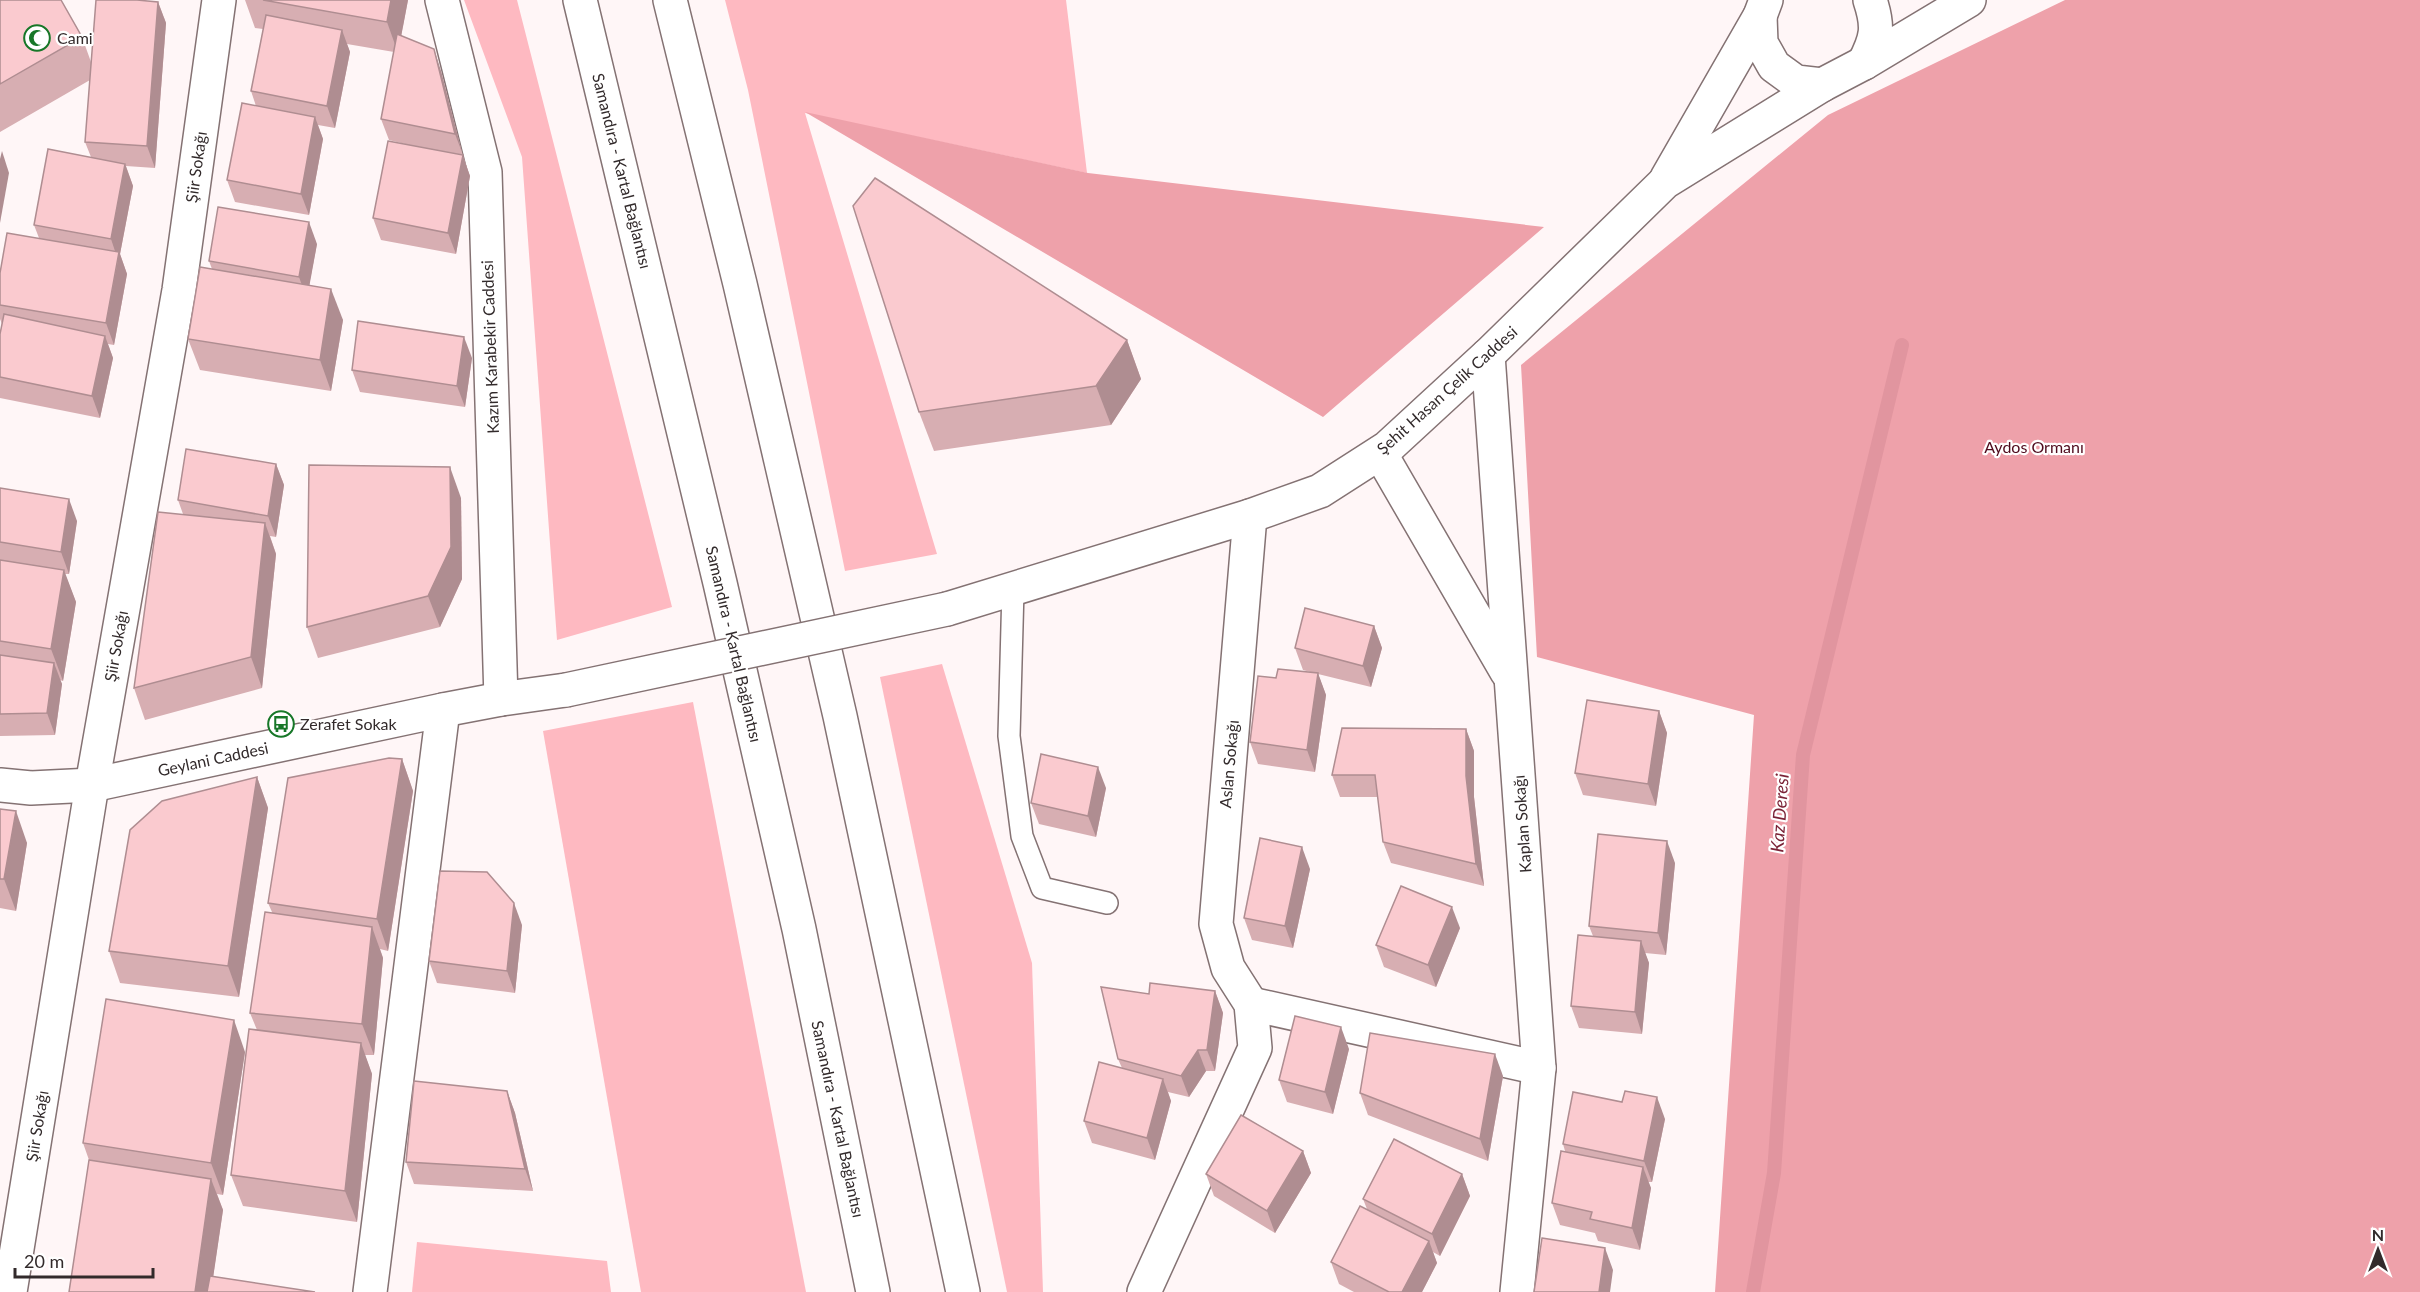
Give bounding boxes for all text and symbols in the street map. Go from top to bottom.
mosque icon: Cami [22,23,52,53]
place label: Cami [57,28,93,47]
street label: Samandıra - Kartal Bağlantısı [589,71,656,271]
street label: Şiir Sokağı [181,130,210,204]
street label: Kazım Karabekir Caddesi [477,260,502,434]
street label: Şehit Hasan Çelik Caddesi [1373,322,1521,458]
park label: Aydos Ormanı [1984,437,2084,456]
street label: Samandıra - Kartal Bağlantısı [703,544,766,744]
street label: Şiir Sokağı [100,609,131,683]
bus stop icon: Zerafet Sokak [266,709,296,739]
place label: Zerafet Sokak [300,714,398,733]
street label: Aslan Sokağı [1215,719,1242,809]
street label: Geylani Caddesi [156,738,270,779]
water label: Kaz Deresi [1765,773,1793,853]
street label: Kaplan Sokağı [1509,774,1534,874]
street label: Samandıra - Kartal Bağlantısı [808,1019,869,1219]
street label: Şiir Sokağı [22,1089,52,1163]
north arrow [2348,1220,2408,1280]
text: N [2372,1225,2384,1244]
scale bar [15,1241,153,1279]
text: 20 m [24,1250,64,1272]

